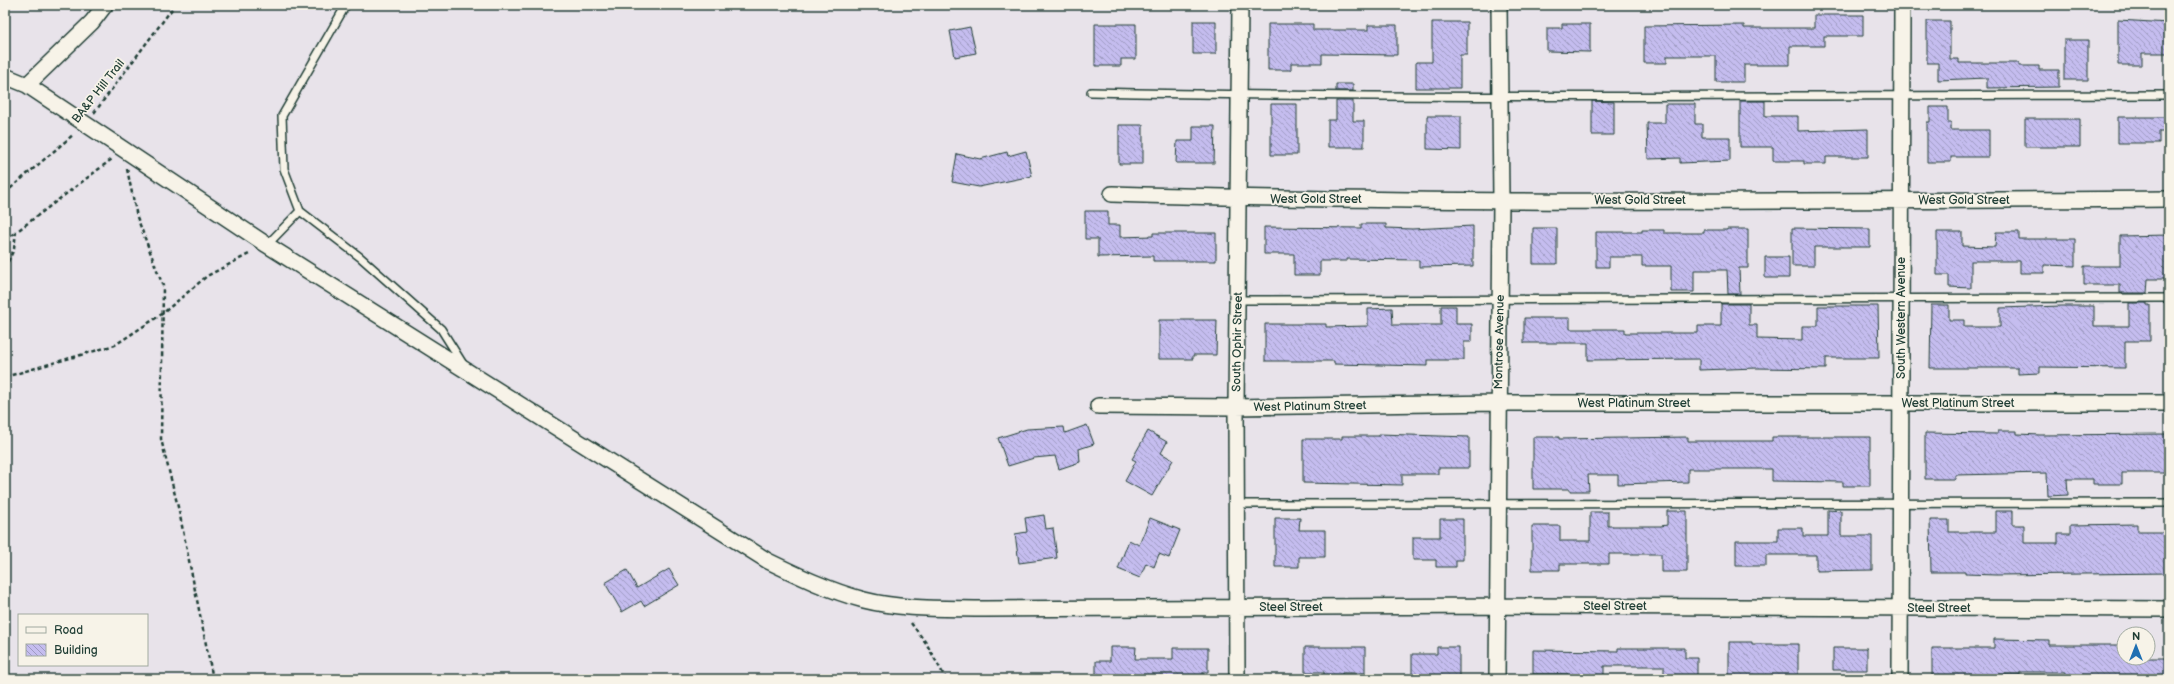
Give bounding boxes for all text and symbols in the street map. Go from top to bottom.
street label: BA&P Hill Trail [69,56,128,126]
street label: West Gold Street [1270,192,1362,207]
street label: West Gold Street [1594,193,1686,208]
street label: West Gold Street [1918,193,2010,208]
street label: South Western Avenue [1894,257,1909,379]
street label: South Ophir Street [1229,292,1246,392]
street label: Montrose Avenue [1491,294,1508,390]
street label: West Platinum Street [1578,396,1691,411]
street label: West Platinum Street [1902,396,2015,411]
street label: West Platinum Street [1253,398,1367,415]
street label: Steel Street [1583,599,1647,614]
street label: Steel Street [1259,600,1323,615]
street label: Steel Street [1907,601,1971,616]
legend [18,614,148,666]
text: Road [54,623,83,638]
north arrow [2116,626,2156,666]
text: N [2132,630,2140,643]
text: Building [54,643,98,658]

